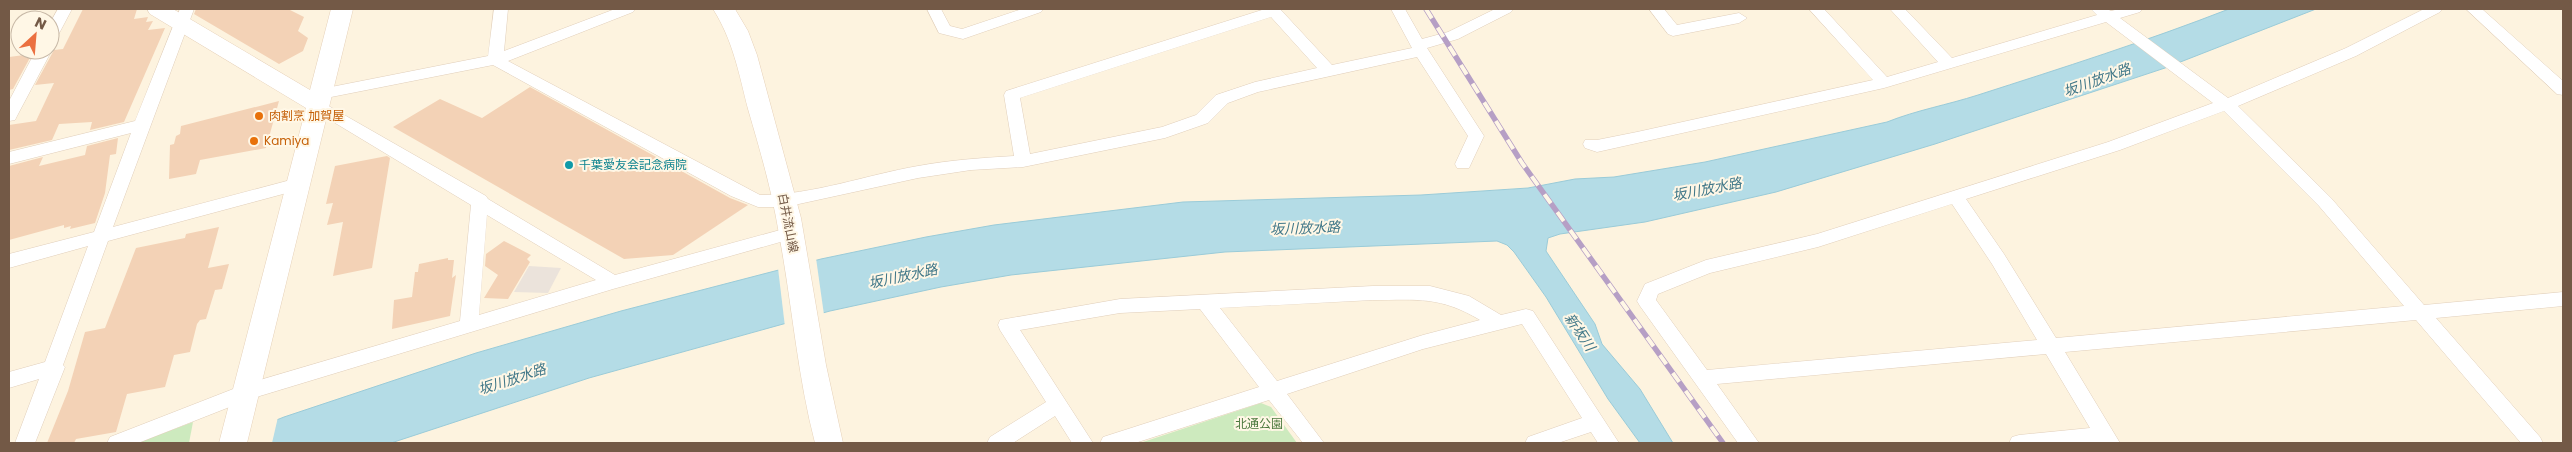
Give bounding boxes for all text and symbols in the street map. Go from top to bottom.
north arrow [10,10,60,60]
text: N [32,12,50,35]
water label: 坂川放水路 [2061,58,2134,101]
place label: 肉割烹 加賀屋 [269,107,344,124]
marker: 肉割烹 加賀屋 [253,110,265,122]
place label: Kamiya [264,132,309,149]
marker: Kamiya [248,135,260,147]
place label: 千葉愛友会記念病院 [579,156,687,173]
marker: 千葉愛友会記念病院 [563,159,575,171]
water label: 坂川放水路 [1671,172,1744,205]
street label: 白井流山線 [774,192,803,254]
water label: 坂川放水路 [1270,217,1341,239]
water label: 坂川放水路 [867,259,940,293]
water label: 新坂川 [1560,309,1601,357]
water label: 坂川放水路 [476,358,549,399]
park label: 北通公園 [1235,415,1283,432]

